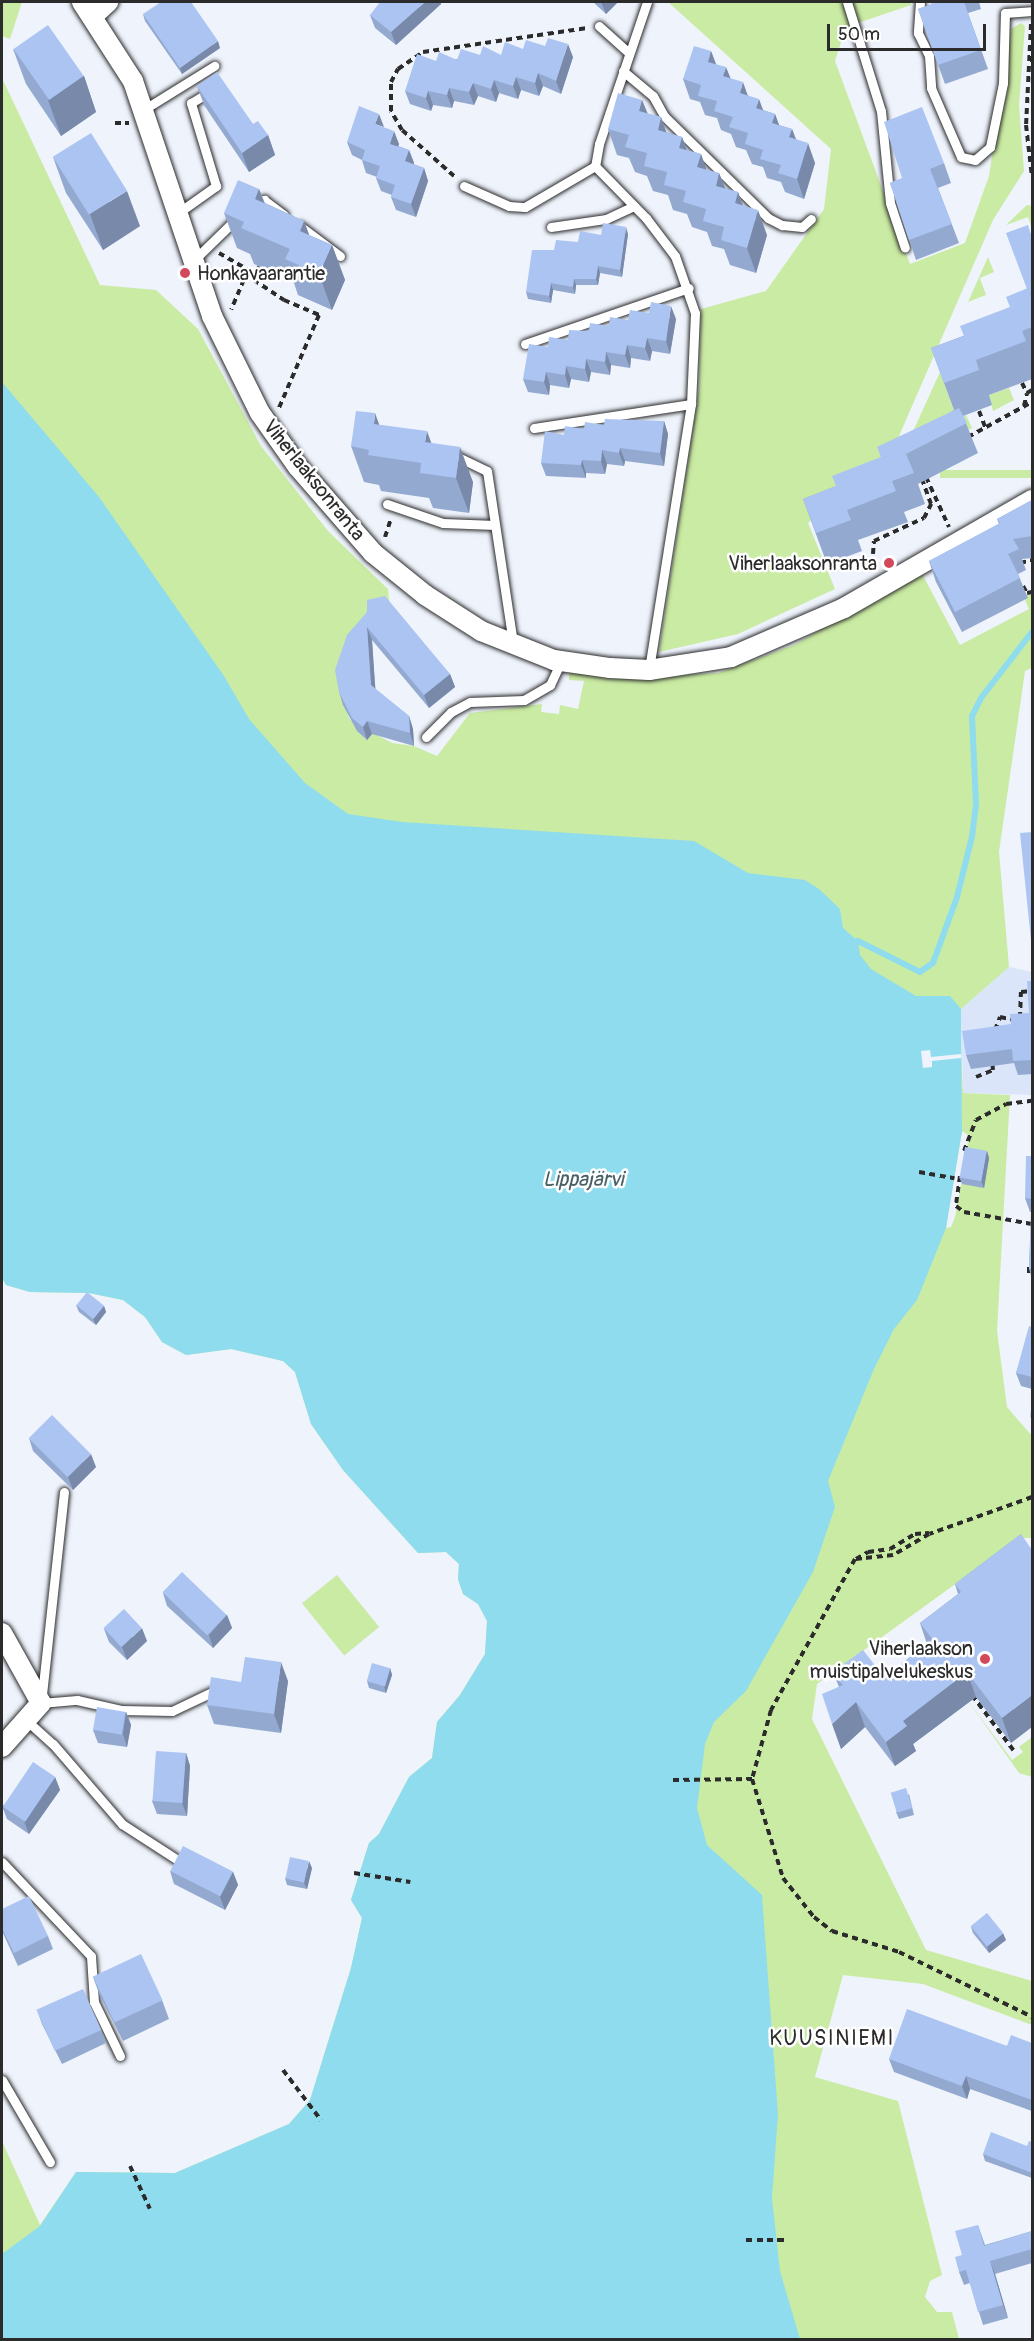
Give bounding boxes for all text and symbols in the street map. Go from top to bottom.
scale bar [830,12,989,50]
text: 50 m [838,23,880,46]
place label: Honkavaarantie [197,261,325,285]
marker: Honkavaarantie [178,266,192,280]
street label: Viherlaaksonranta [258,415,370,545]
place label: Viherlaaksonranta [728,551,877,575]
marker: Viherlaaksonranta [882,556,896,570]
water label: Lippajärvi [543,1167,623,1193]
place label: Viherlaakson muistipalvelukeskus [809,1636,973,1683]
marker: Viherlaakson muistipalvelukeskus [978,1652,992,1666]
district label: KUUSINIEMI [769,2026,895,2052]

